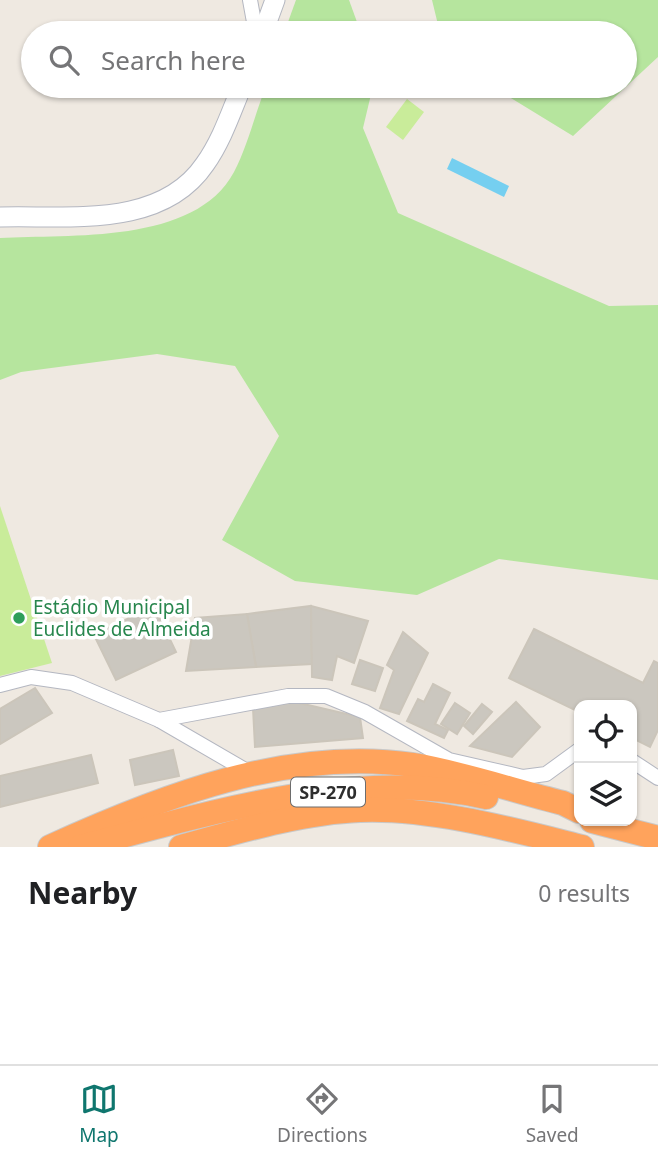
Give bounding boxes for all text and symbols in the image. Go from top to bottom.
search box [21,21,637,98]
icon: search [45,41,83,79]
text: Search here [101,42,246,78]
place label: Estádio Municipal Euclides de Almeida [33,594,211,642]
marker: Estádio Municipal Euclides de Almeida [11,610,27,626]
map controls [574,700,637,826]
button: locate [574,700,637,763]
button: layers [574,763,637,826]
road number: SP-270 [291,778,365,806]
text: Nearby [28,872,137,913]
text: 0 results [538,877,630,909]
tab: Map [79,1080,119,1148]
tab: Directions [277,1080,367,1148]
tab: Saved [526,1080,579,1148]

